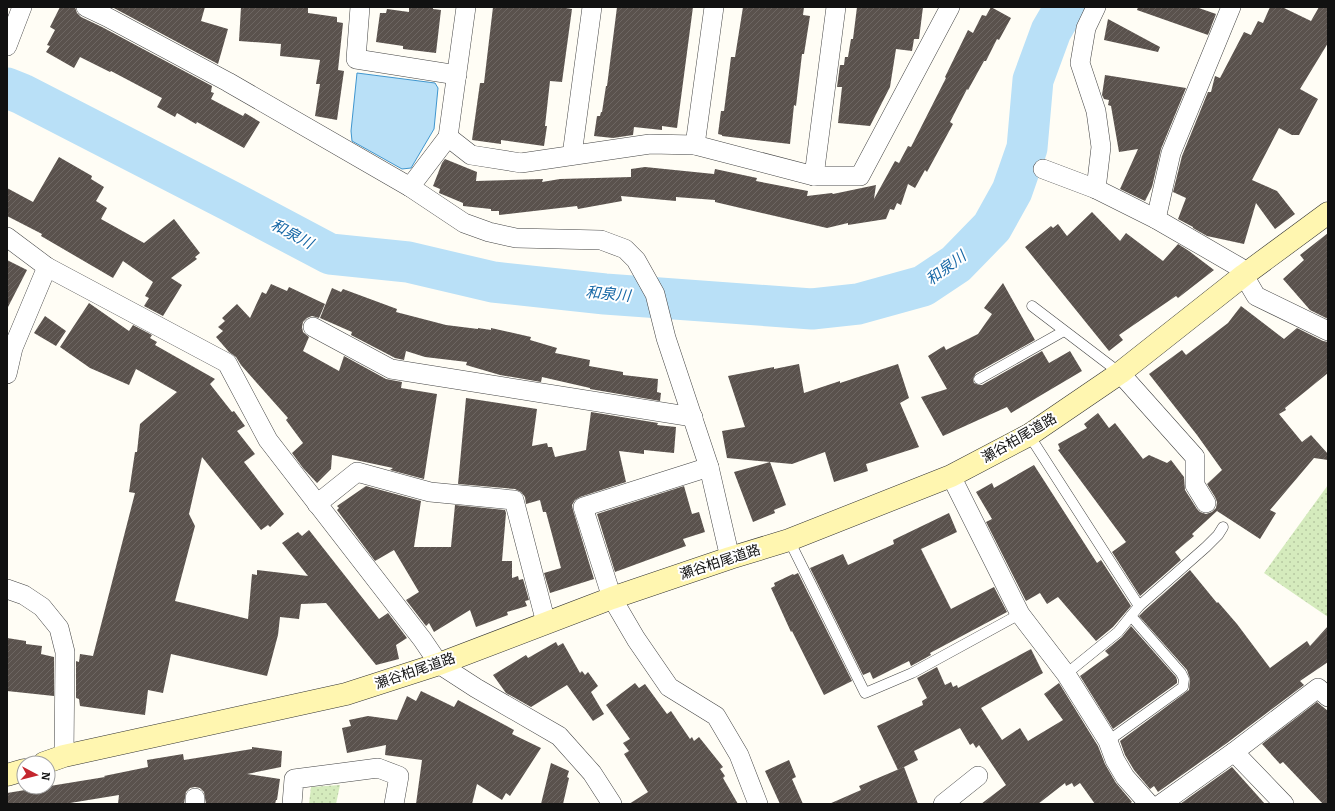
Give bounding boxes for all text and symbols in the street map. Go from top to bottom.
water label: 和泉川 [268,215,318,253]
water label: 和泉川 [923,246,971,289]
water label: 和泉川 [585,283,633,305]
street label: 瀬谷柏尾道路 [978,410,1060,466]
street label: 瀬谷柏尾道路 [677,541,763,583]
street label: 瀬谷柏尾道路 [373,649,457,693]
north arrow [16,755,56,795]
text: N [38,771,52,782]

